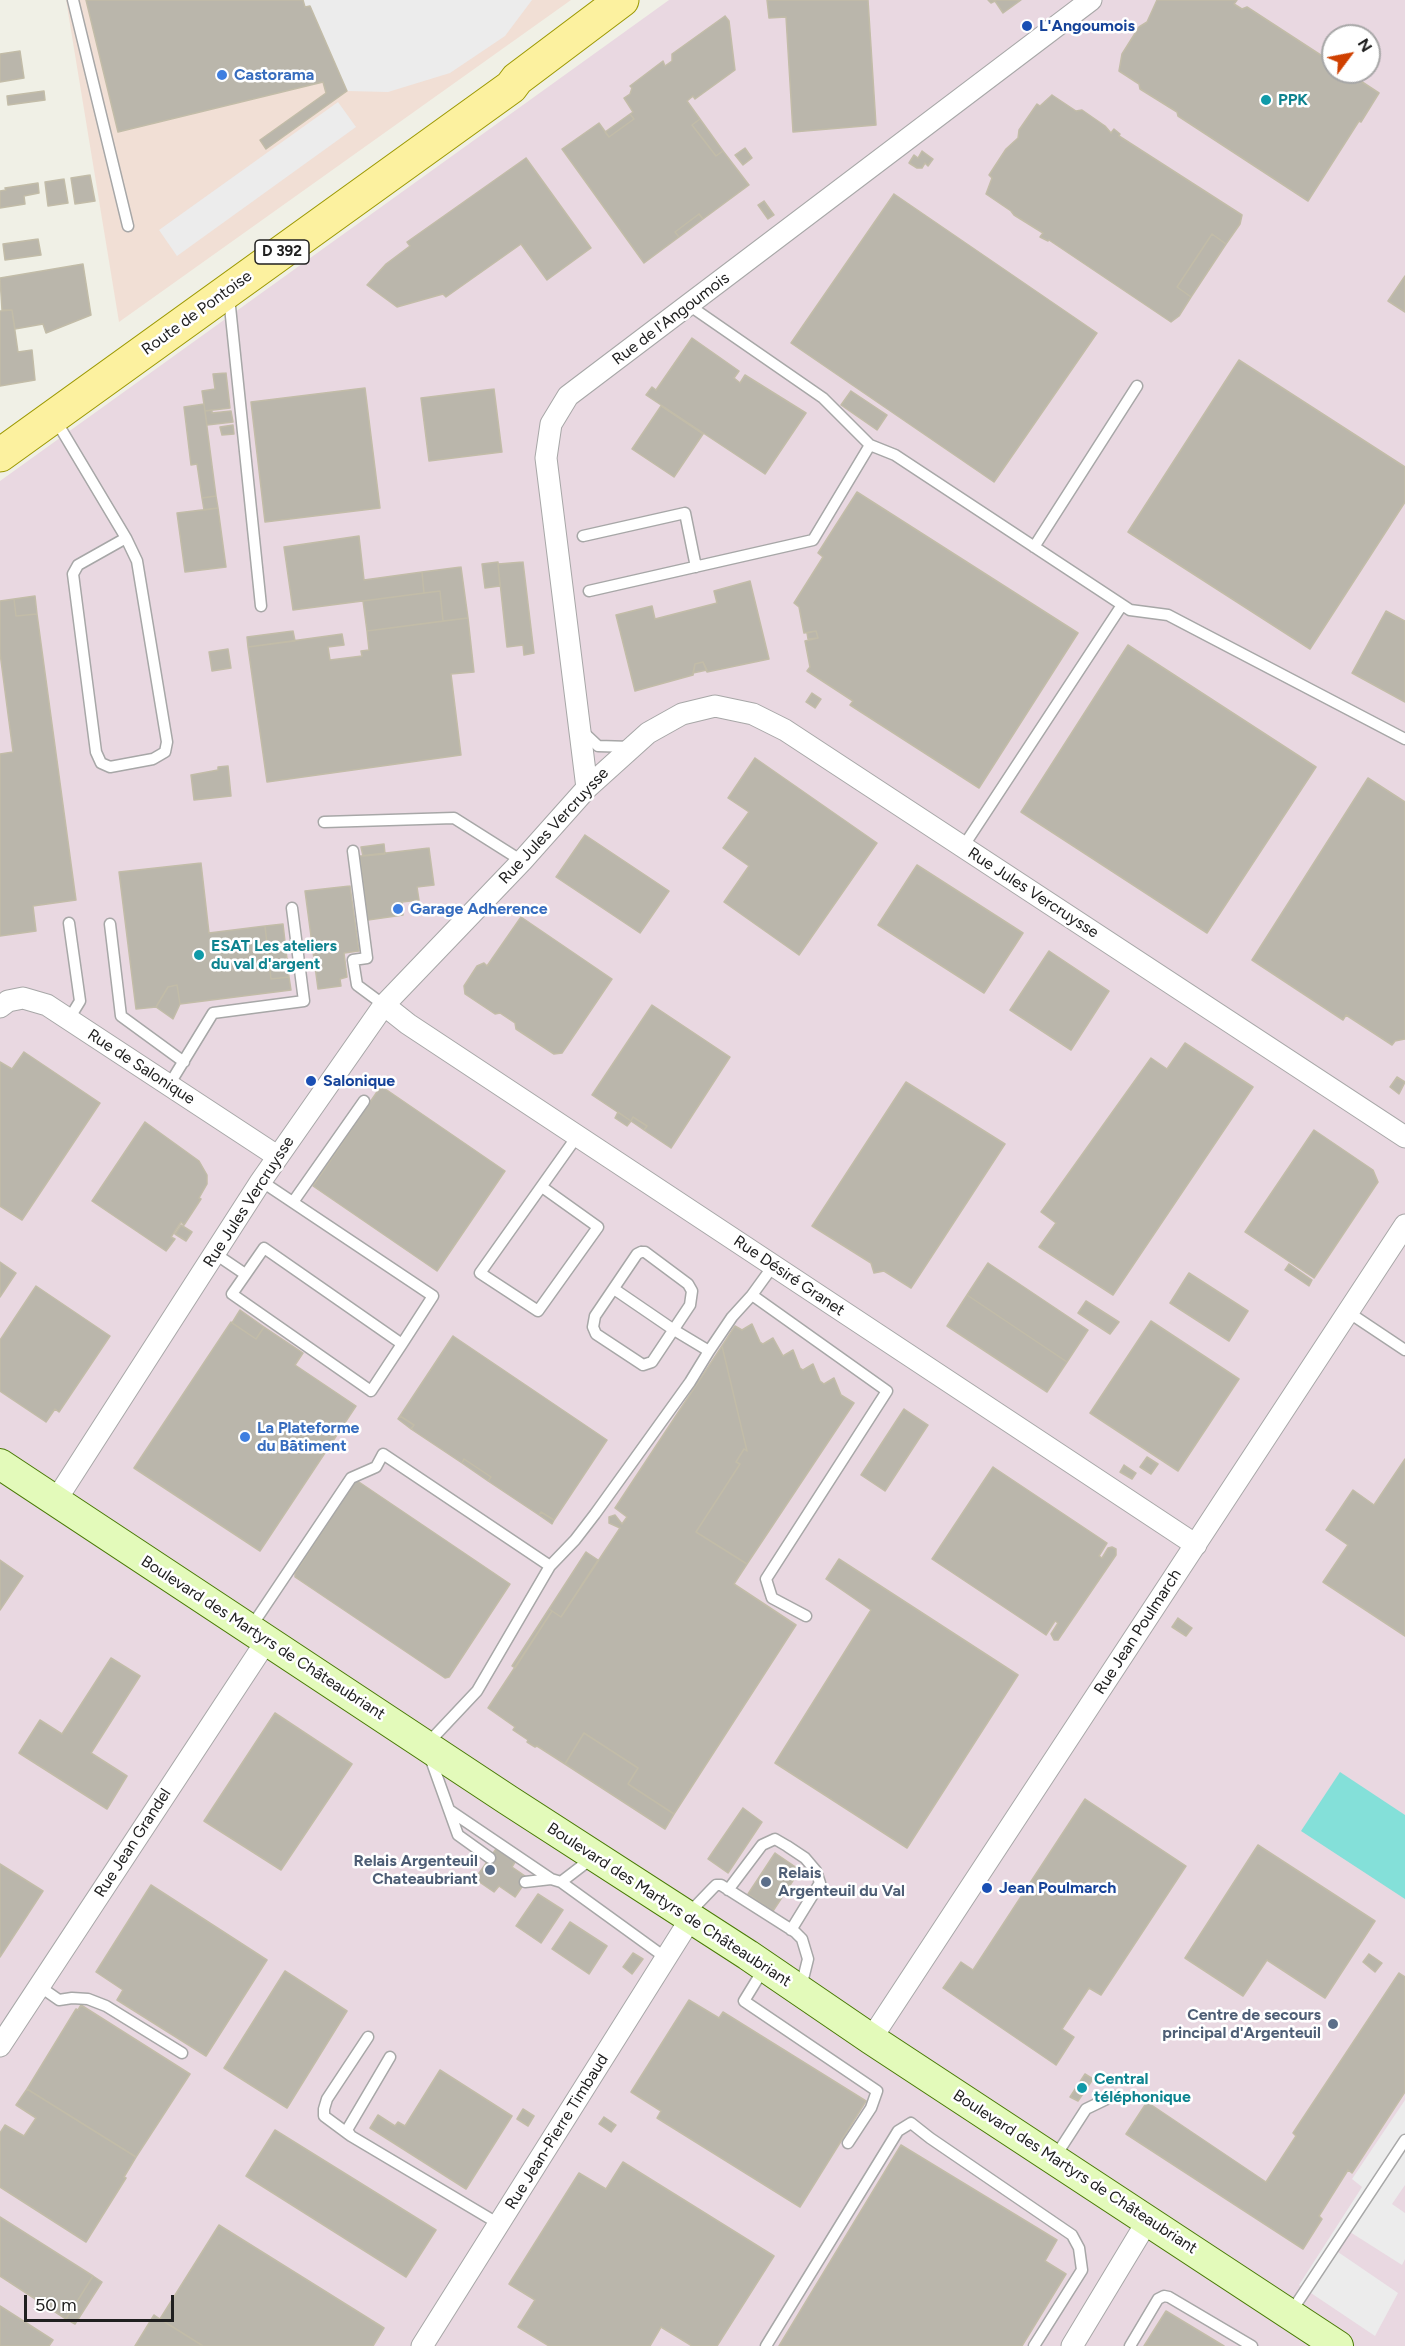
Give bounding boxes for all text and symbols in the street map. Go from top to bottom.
place label: L'Angoumois [1039,16,1135,36]
marker: L'Angoumois [1020,19,1034,33]
north arrow [1321,24,1381,84]
text: N [1354,35,1376,56]
place label: Castorama [234,65,314,85]
marker: Castorama [215,68,229,82]
place label: PPK [1278,90,1308,110]
marker: PPK [1259,93,1273,107]
road number: D 392 [255,240,309,264]
street label: Route de Pontoise [138,267,256,359]
street label: Rue de l'Angoumois [609,269,733,369]
street label: Rue Jules Vercruysse [495,764,613,888]
street label: Rue Jules Vercruysse [964,844,1102,942]
place label: Garage Adherence [410,899,548,919]
marker: Garage Adherence [391,902,405,916]
place label: ESAT Les ateliers du val d'argent [211,936,337,974]
marker: ESAT Les ateliers du val d'argent [192,948,206,962]
street label: Rue de Salonique [84,1025,198,1109]
place label: Salonique [323,1071,395,1091]
marker: Salonique [304,1074,318,1088]
street label: Rue Jules Vercruysse [200,1133,298,1271]
street label: Rue Désiré Granet [730,1232,848,1320]
place label: La Plateforme du Bâtiment [257,1418,359,1456]
marker: La Plateforme du Bâtiment [238,1430,252,1444]
street label: Boulevard des Martyrs de Châteaubriant [137,1552,389,1724]
street label: Rue Jean Poulmarch [1090,1566,1186,1698]
street label: Rue Jean Grandel [91,1785,175,1901]
street label: Boulevard des Martyrs de Châteaubriant [543,1819,795,1991]
place label: Relais Argenteuil Chateaubriant [353,1851,478,1889]
marker: Relais Argenteuil Chateaubriant [483,1863,497,1877]
place label: Relais Argenteuil du Val [778,1863,905,1901]
marker: Relais Argenteuil du Val [759,1875,773,1889]
place label: Jean Poulmarch [999,1878,1116,1898]
marker: Jean Poulmarch [980,1881,994,1895]
place label: Centre de secours principal d'Argenteuil [1162,2005,1321,2043]
marker: Centre de secours principal d'Argenteuil [1326,2017,1340,2031]
street label: Rue Jean-Pierre Timbaud [501,2051,613,2213]
place label: Central téléphonique [1094,2069,1191,2107]
marker: Central téléphonique [1075,2081,1089,2095]
street label: Boulevard des Martyrs de Châteaubriant [949,2086,1201,2258]
scale bar [27,2283,177,2321]
text: 50 m [35,2294,77,2316]

